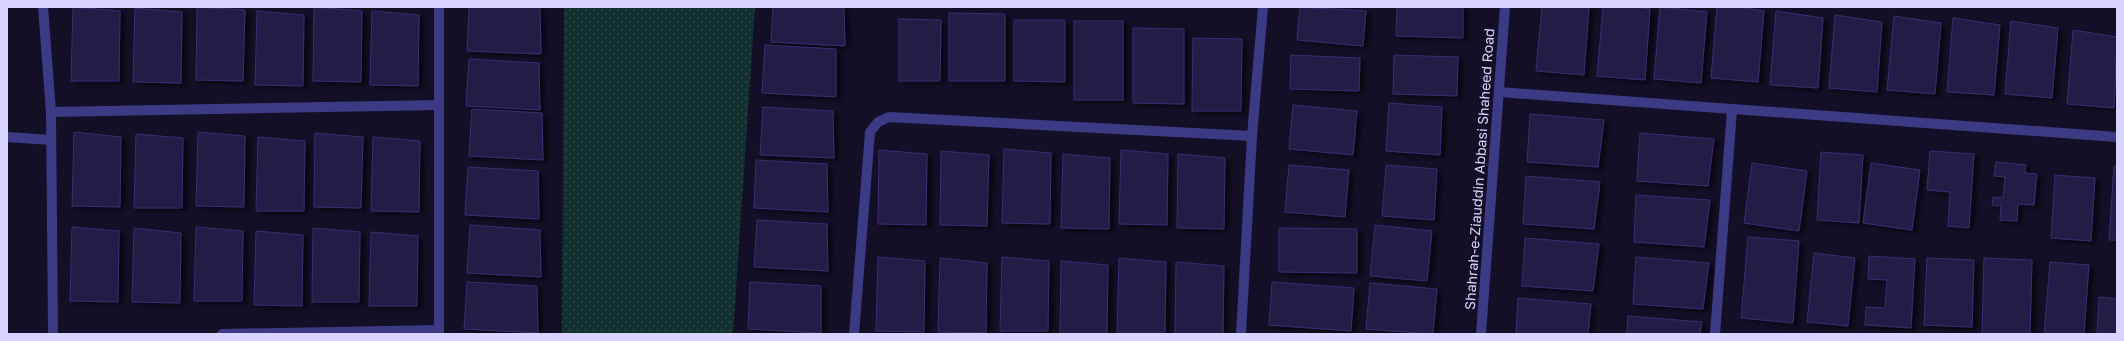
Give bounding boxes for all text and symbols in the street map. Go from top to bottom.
street label: Shahrah-e-Ziauddin Abbasi Shaheed Road [1461,28,1497,310]

